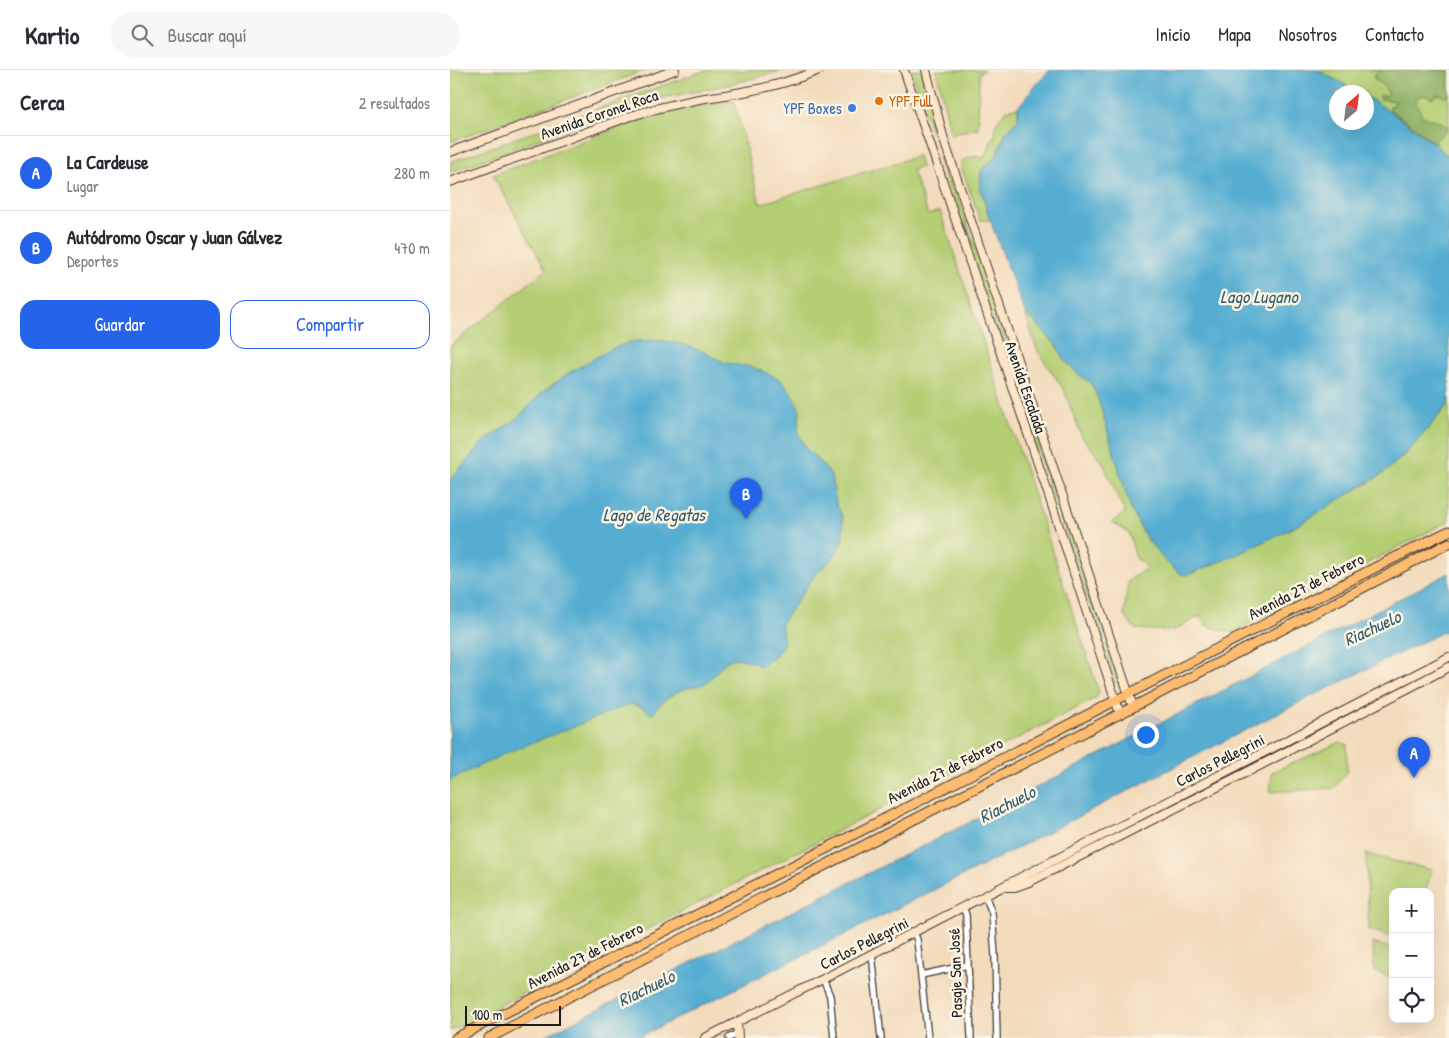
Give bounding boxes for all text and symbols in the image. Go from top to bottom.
search box [110,12,460,57]
text: Kartio [25,19,80,51]
icon: search [128,21,156,49]
text: Buscar aquí [168,22,247,48]
text: Inicio [1156,22,1190,47]
text: Mapa [1218,22,1251,47]
text: Nosotros [1279,22,1337,47]
text: Contacto [1365,22,1424,47]
street label: Avenida Coronel Roca [537,84,661,144]
north arrow [1329,85,1374,130]
text: Cerca [20,88,64,117]
place label: YPF Full [889,90,933,112]
text: 2 resultados [359,92,430,114]
marker: YPF Full [873,95,885,107]
place label: YPF Boxes [783,97,842,119]
marker: YPF Boxes [846,102,858,114]
text: La Cardeuse [67,149,149,175]
text: A [32,162,40,184]
text: 280 m [394,162,430,184]
text: Lugar [67,175,99,197]
text: Autódromo Oscar y Juan Gálvez [67,224,282,250]
text: B [32,237,40,259]
text: 470 m [394,237,430,259]
text: Deportes [67,250,118,272]
water label: Lago Lugano [1220,284,1299,309]
button: Guardar [20,300,220,349]
button: Compartir [230,300,430,349]
street label: Avenida Escalada [1000,338,1052,436]
pin: B [730,478,762,519]
water label: Lago de Regatas [603,502,707,527]
street label: Avenida 27 de Febrero [1244,547,1368,625]
water label: Riachuelo [1339,603,1406,652]
your location [1133,722,1159,748]
street label: Carlos Pellegrini [1172,728,1268,792]
street label: Avenida 27 de Febrero [883,731,1007,809]
pin: A [1398,737,1430,778]
water label: Riachuelo [974,778,1041,829]
map controls [1389,888,1434,1023]
button: + [1389,888,1434,933]
street label: Carlos Pellegrini [816,911,912,975]
street label: Avenida 27 de Febrero [523,916,647,994]
street label: Pasaje San José [942,927,968,1018]
button: − [1389,933,1434,978]
water label: Riachuelo [613,963,680,1012]
button: locate [1389,978,1434,1023]
scale bar [465,1003,561,1026]
text: 100 m [472,1005,502,1024]

